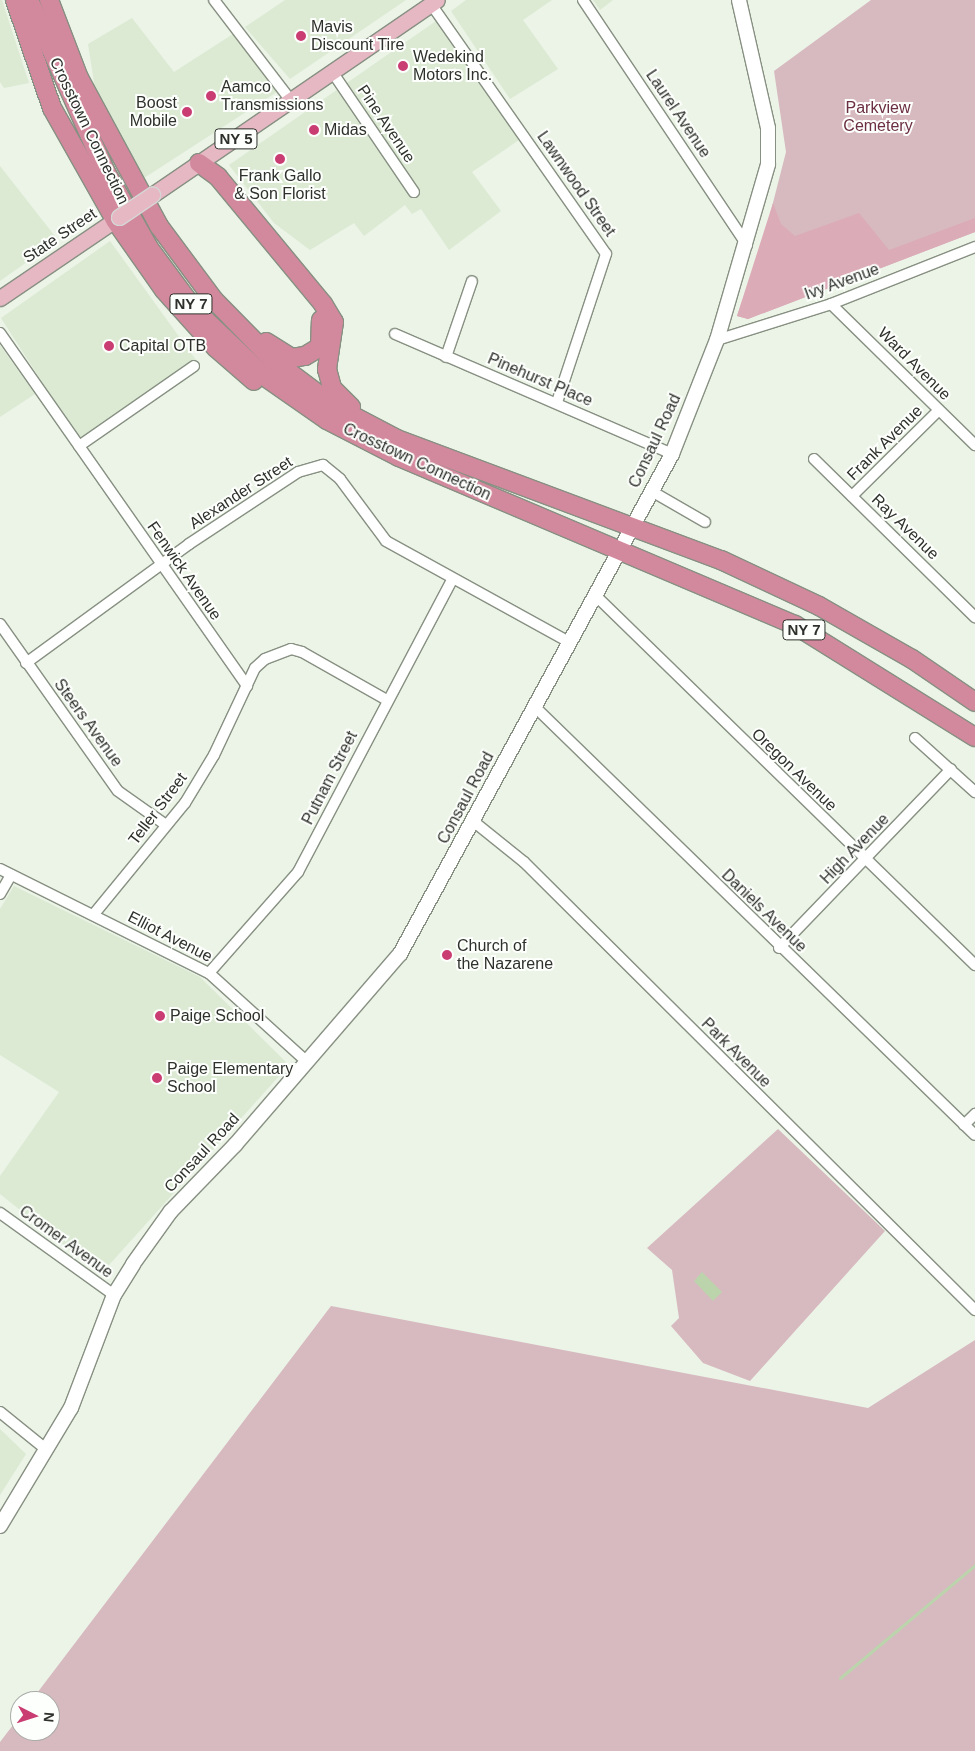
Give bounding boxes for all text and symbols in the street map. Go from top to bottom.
place label: Mavis Discount Tire [311,17,405,55]
marker: Mavis Discount Tire [295,30,307,42]
place label: Wedekind Motors Inc. [413,47,492,85]
street label: Crosstown Connection [45,54,133,208]
marker: Wedekind Motors Inc. [397,60,409,72]
street label: Laurel Avenue [641,66,715,162]
place label: Aamco Transmissions [221,77,324,115]
street label: Pine Avenue [353,81,419,167]
marker: Aamco Transmissions [205,90,217,102]
place label: Boost Mobile [130,93,177,131]
park label: Parkview Cemetery [843,98,913,136]
marker: Boost Mobile [181,106,193,118]
place label: Midas [324,120,367,140]
marker: Midas [308,124,320,136]
road number: NY 5 [214,126,258,152]
street label: Lawnwood Street [533,128,619,240]
marker: Frank Gallo & Son Florist [274,153,286,165]
place label: Frank Gallo & Son Florist [234,166,326,204]
street label: State Street [20,204,100,268]
street label: Ivy Avenue [802,259,882,305]
road number: NY 7 [168,292,214,316]
street label: Ward Avenue [873,323,955,405]
place label: Capital OTB [119,336,206,356]
marker: Capital OTB [103,340,115,352]
street label: Pinehurst Place [485,349,595,411]
street label: Consaul Road [625,391,685,491]
street label: Frank Avenue [843,401,927,485]
street label: Crosstown Connection [340,419,494,505]
street label: Alexander Street [186,452,296,534]
street label: Ray Avenue [867,490,943,564]
street label: Fenwick Avenue [143,518,225,624]
road number: NY 7 [782,618,826,642]
street label: Steers Avenue [49,675,127,771]
street label: Oregon Avenue [747,724,841,816]
street label: Putnam Street [298,728,362,828]
street label: Consaul Road [434,749,498,847]
street label: Teller Street [125,769,191,849]
street label: High Avenue [816,809,894,889]
street label: Daniels Avenue [717,865,811,957]
street label: Elliot Avenue [124,907,216,967]
place label: Church of the Nazarene [457,936,553,974]
marker: Church of the Nazarene [441,949,453,961]
place label: Paige School [170,1006,264,1026]
marker: Paige School [154,1010,166,1022]
street label: Park Avenue [697,1014,775,1092]
place label: Paige Elementary School [167,1059,293,1097]
marker: Paige Elementary School [151,1072,163,1084]
street label: Consaul Road [160,1109,244,1197]
street label: Cromer Avenue [15,1201,117,1283]
north arrow [10,1691,60,1741]
text: N [41,1711,57,1723]

